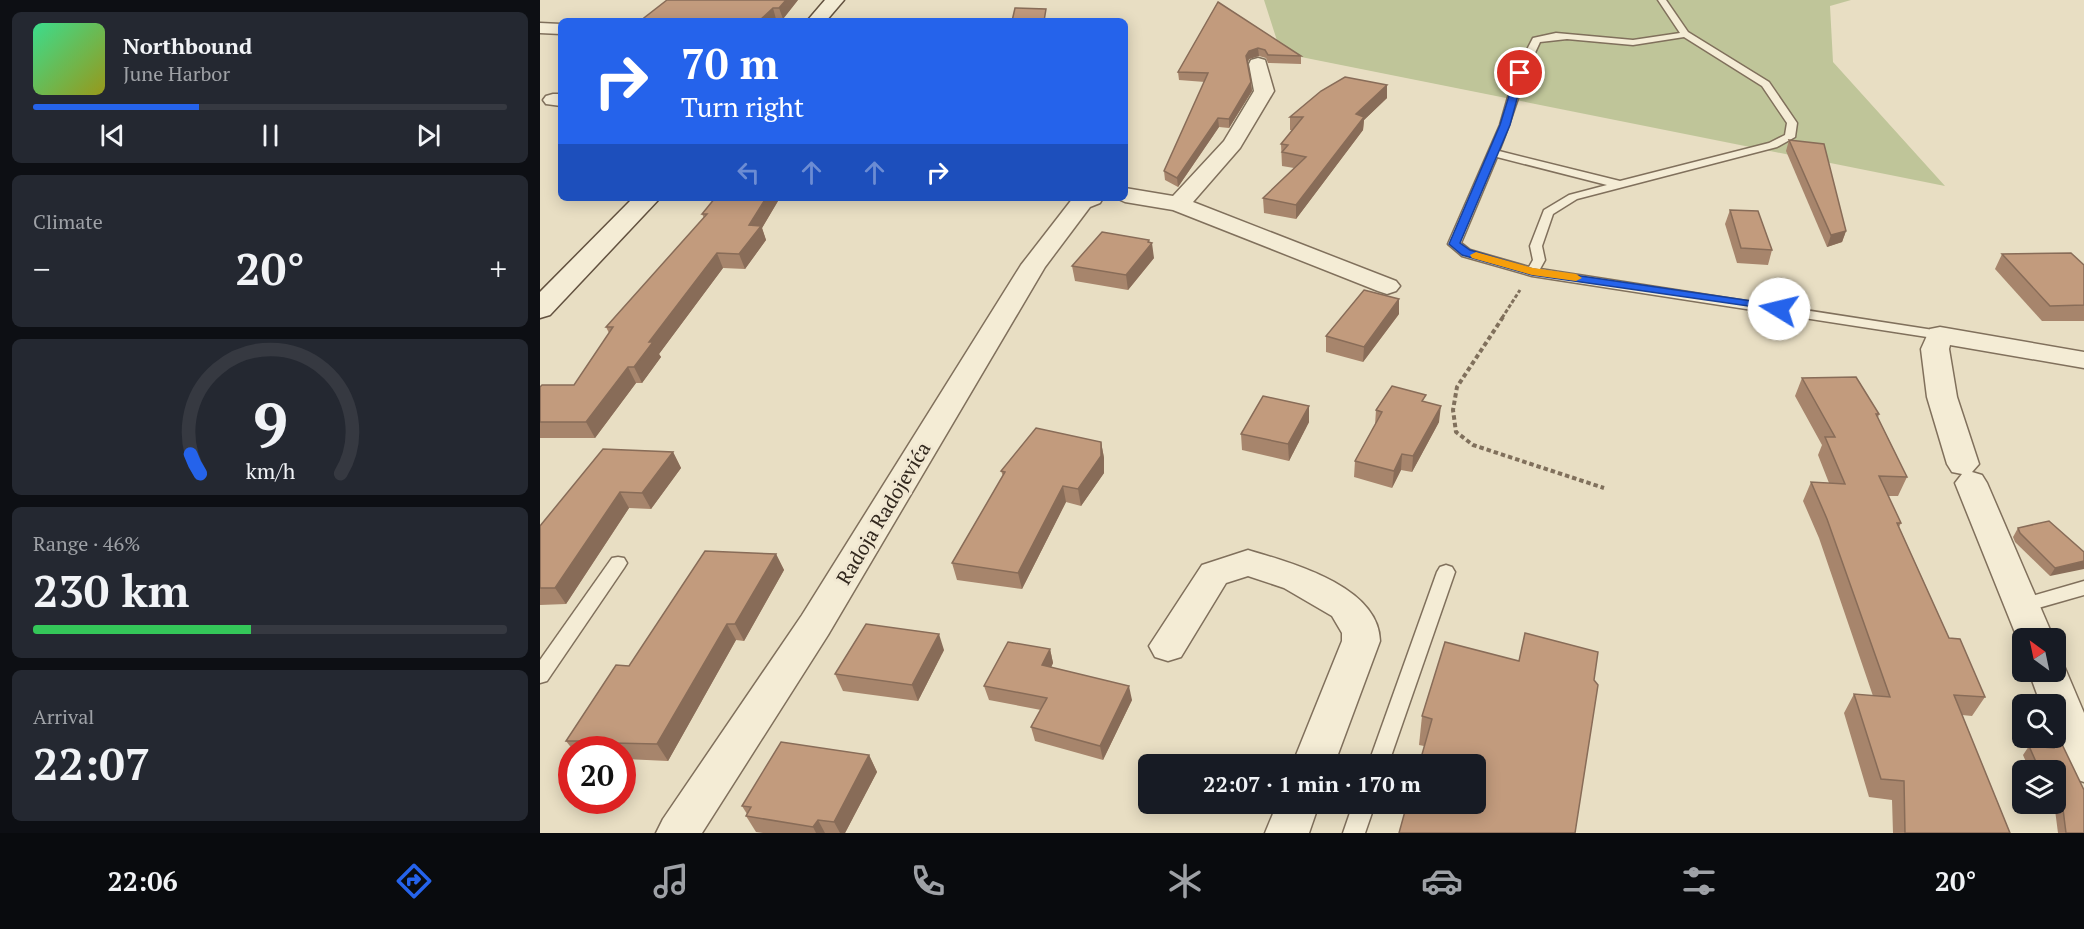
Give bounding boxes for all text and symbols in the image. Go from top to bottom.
text: Northbound [123,31,252,60]
text: 70 m [681,35,779,91]
icon: right [582,42,660,120]
pin [1494,47,1545,98]
icon: arrive [1503,56,1536,89]
text: June Harbor [123,60,230,87]
text: Turn right [681,89,804,125]
icon: previous [96,119,129,152]
icon: pause [254,119,287,152]
icon: next [412,119,445,152]
icon: left [732,156,765,189]
icon: ahead [795,156,828,189]
icon: ahead [858,156,891,189]
icon: right [921,156,954,189]
text: Climate [33,208,103,235]
text: 20° [235,238,305,298]
text: − [33,247,51,290]
text: + [489,247,507,290]
position arrow [1747,277,1811,341]
text: 9 [252,383,288,466]
street label: Radoja Radojevića [830,437,936,589]
text: km/h [245,457,295,485]
text: Range · 46% [33,530,140,557]
text: 230 km [33,560,189,620]
north arrow [2012,628,2066,682]
map controls [2012,628,2066,814]
button: search [2012,694,2066,748]
text: Arrival [33,703,94,730]
text: 22:07 [33,733,150,793]
speed limit sign: 20 [558,736,636,814]
button: layers [2012,760,2066,814]
text: 22:07 · 1 min · 170 m [1203,769,1421,798]
icon: directions [393,860,435,902]
icon: music [650,860,692,902]
icon: phone [907,860,949,902]
icon: climate [1164,860,1206,902]
icon: car [1421,860,1463,902]
icon: filters [1678,860,1720,902]
text: 22:06 [108,863,178,899]
text: 20° [1935,863,1976,899]

